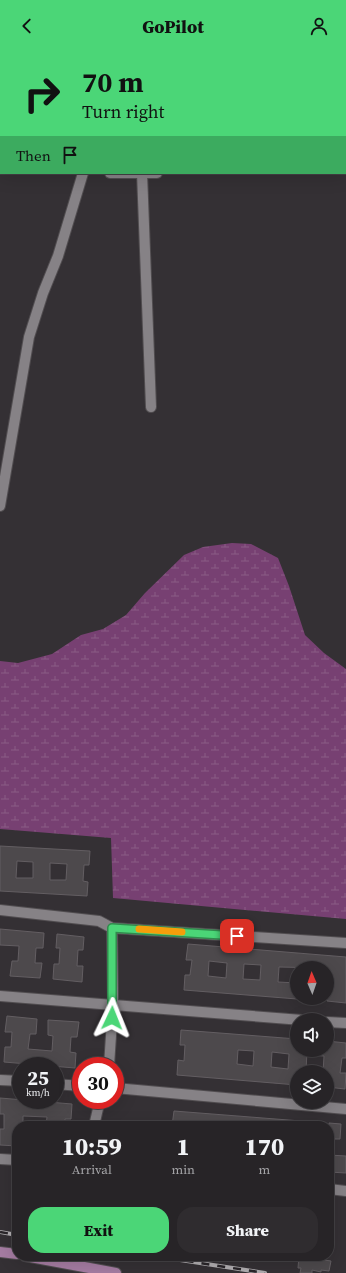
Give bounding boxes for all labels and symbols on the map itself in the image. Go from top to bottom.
pin [220,919,254,953]
north arrow [290,961,334,1005]
position arrow [91,997,133,1039]
speed limit sign: 30 [72,1057,124,1109]

